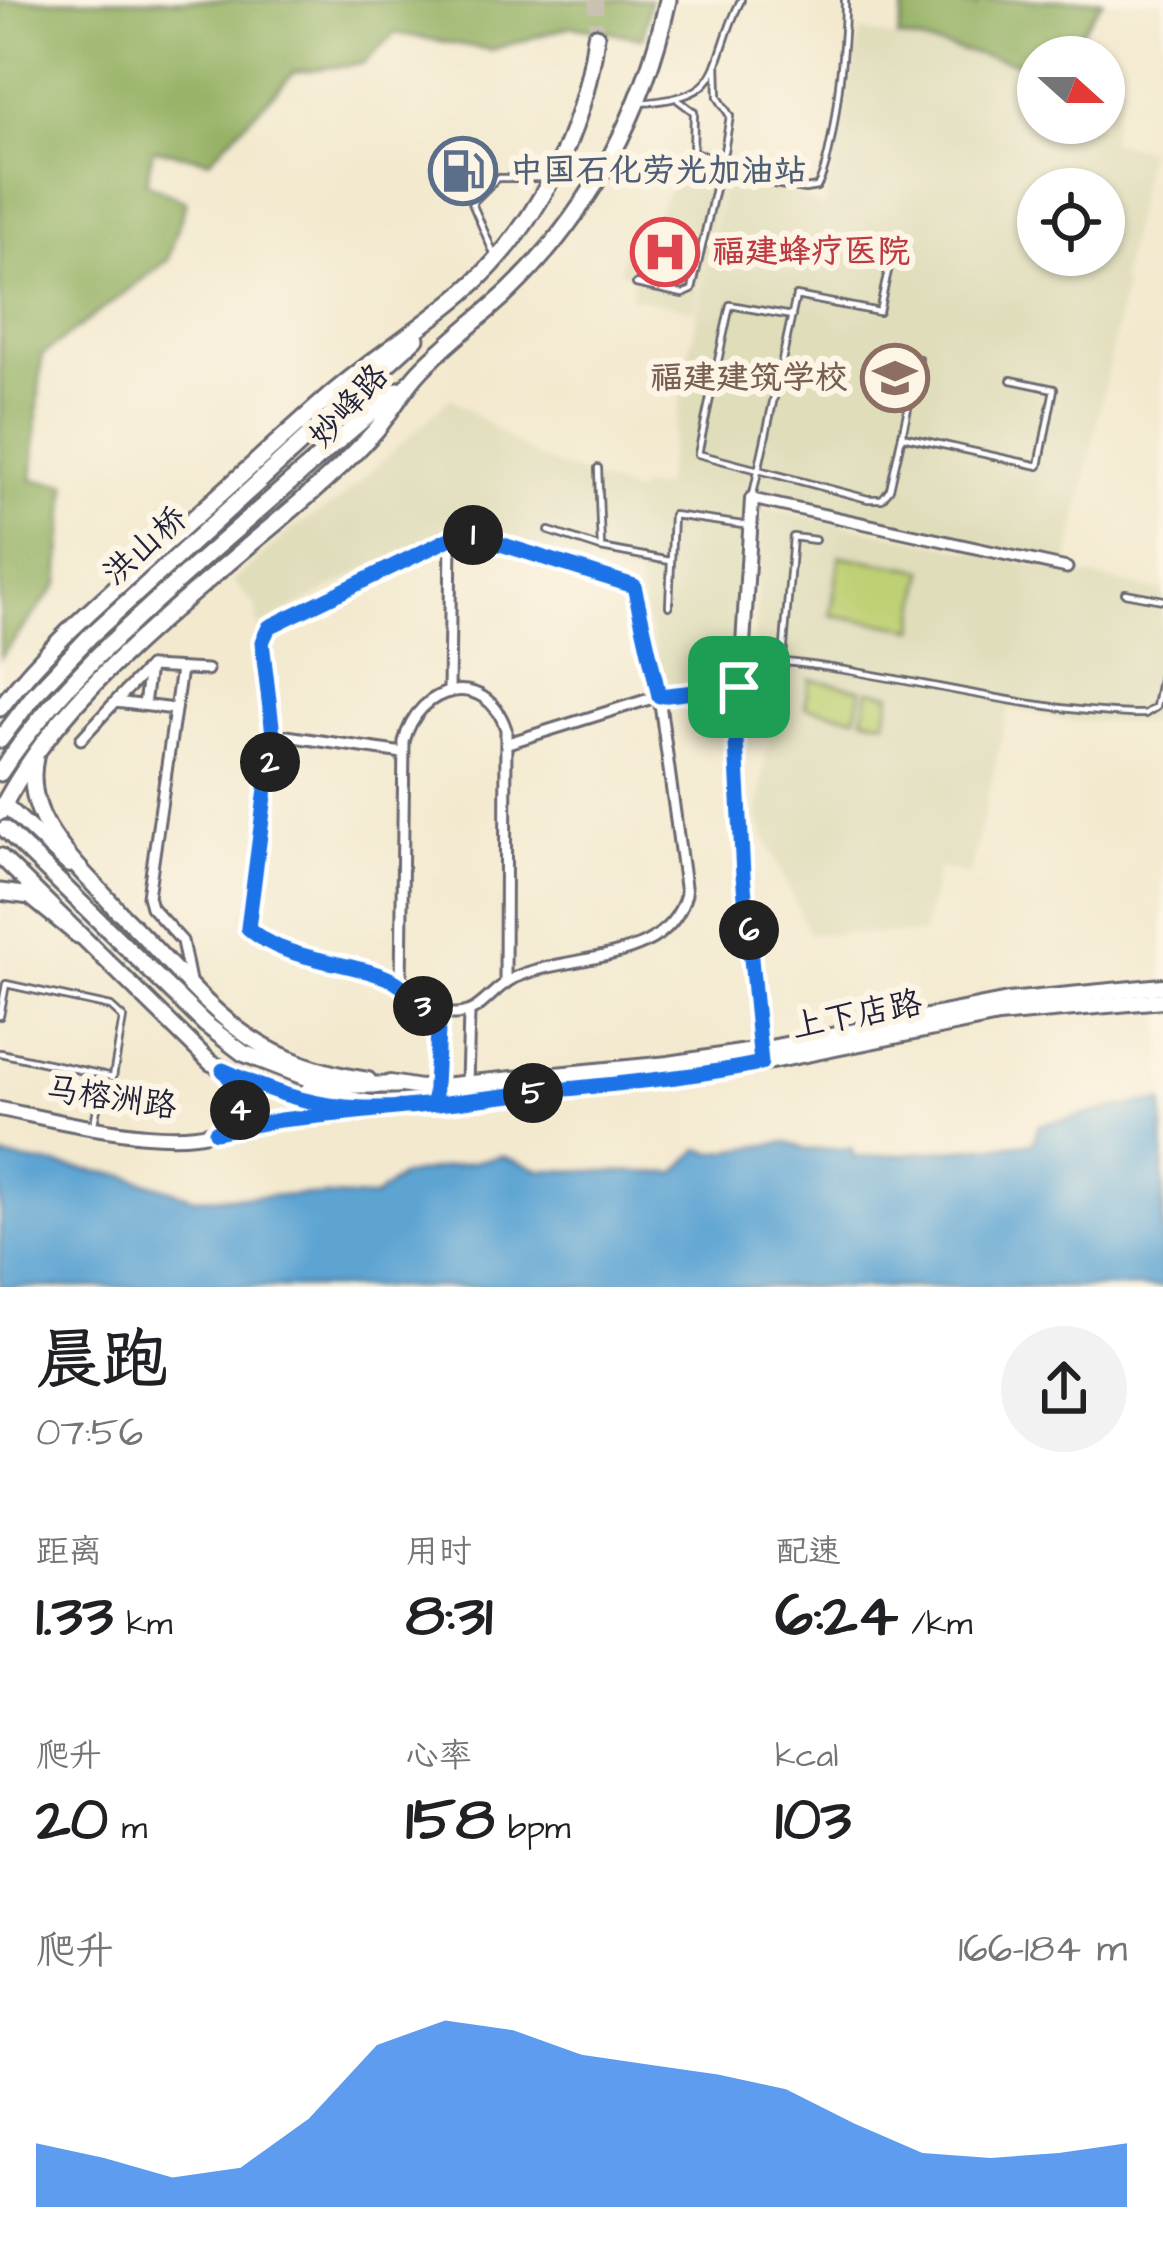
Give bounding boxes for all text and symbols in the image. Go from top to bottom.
north arrow [1017,36,1125,144]
map controls [1017,36,1125,276]
fuel station icon: 中国石化劳光加油站 [428,136,498,206]
place label: 中国石化劳光加油站 [510,148,807,194]
button: locate [1017,168,1125,276]
hospital icon: 福建蜂疗医院 [630,217,700,287]
place label: 福建蜂疗医院 [712,229,910,275]
school or university icon: 福建建筑学校 [860,343,930,413]
street label: 妙峰路 [299,354,399,458]
place label: 福建建筑学校 [650,355,848,401]
street label: 洪山桥 [93,496,197,596]
pin: 1 [443,505,503,565]
text: 1 [471,512,475,558]
pin [688,636,790,738]
icon: arrive [706,654,772,720]
pin: 2 [240,732,300,792]
text: 2 [261,739,279,785]
pin: 6 [719,900,779,960]
text: 6 [739,907,759,953]
pin: 3 [393,976,453,1036]
street label: 上下店路 [788,980,926,1050]
text: 3 [415,983,431,1029]
pin: 5 [503,1063,563,1123]
street label: 马榕洲路 [42,1066,180,1130]
text: 5 [521,1070,545,1116]
pin: 4 [210,1080,270,1140]
text: 4 [229,1087,251,1133]
text: 晨跑 [36,1316,168,1408]
button: share [1001,1326,1127,1452]
text: 07:56 [36,1407,143,1461]
text: 距离 [36,1529,102,1575]
text: 用时 [406,1529,472,1575]
text: 配速 [775,1529,841,1575]
text: 1.33 [36,1575,113,1658]
text: 8:31 [406,1575,493,1658]
text: 6:24 [775,1575,898,1658]
text: km [113,1601,172,1647]
text: /km [898,1601,972,1647]
text: 爬升 [36,1733,102,1779]
text: 心率 [406,1733,472,1779]
text: kcal [775,1733,838,1779]
text: 20 [36,1779,108,1862]
text: 158 [406,1779,495,1862]
text: 103 [775,1779,851,1862]
text: m [108,1805,147,1851]
text: bpm [495,1805,571,1851]
text: 166–184 m [958,1923,1127,1977]
text: 爬升 [36,1925,114,1979]

